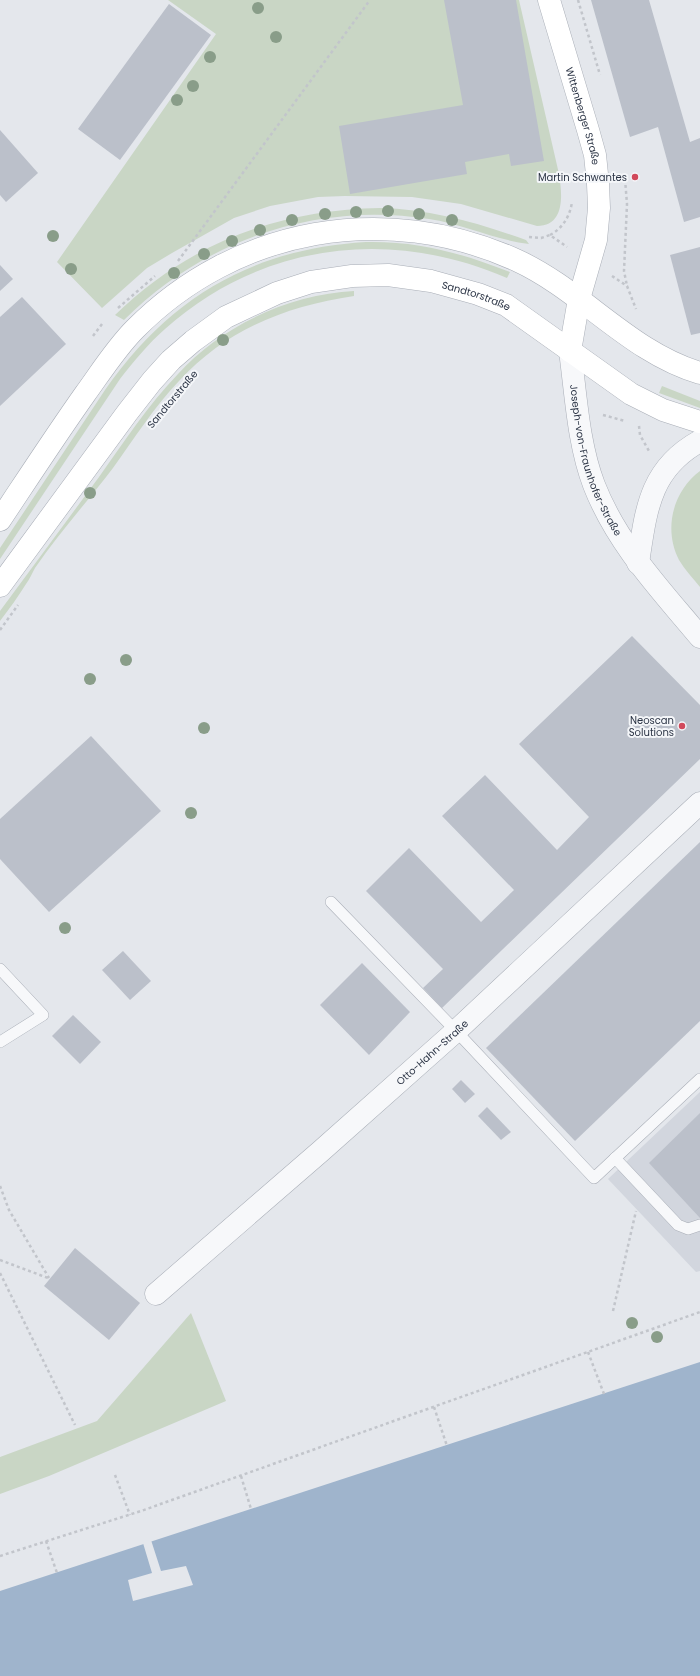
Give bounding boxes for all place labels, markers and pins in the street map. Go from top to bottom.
place label: Martin Schwantes [538,170,627,185]
marker: Martin Schwantes [630,172,640,182]
place label: Neoscan Solutions [629,713,674,740]
marker: Neoscan Solutions [677,721,687,731]

